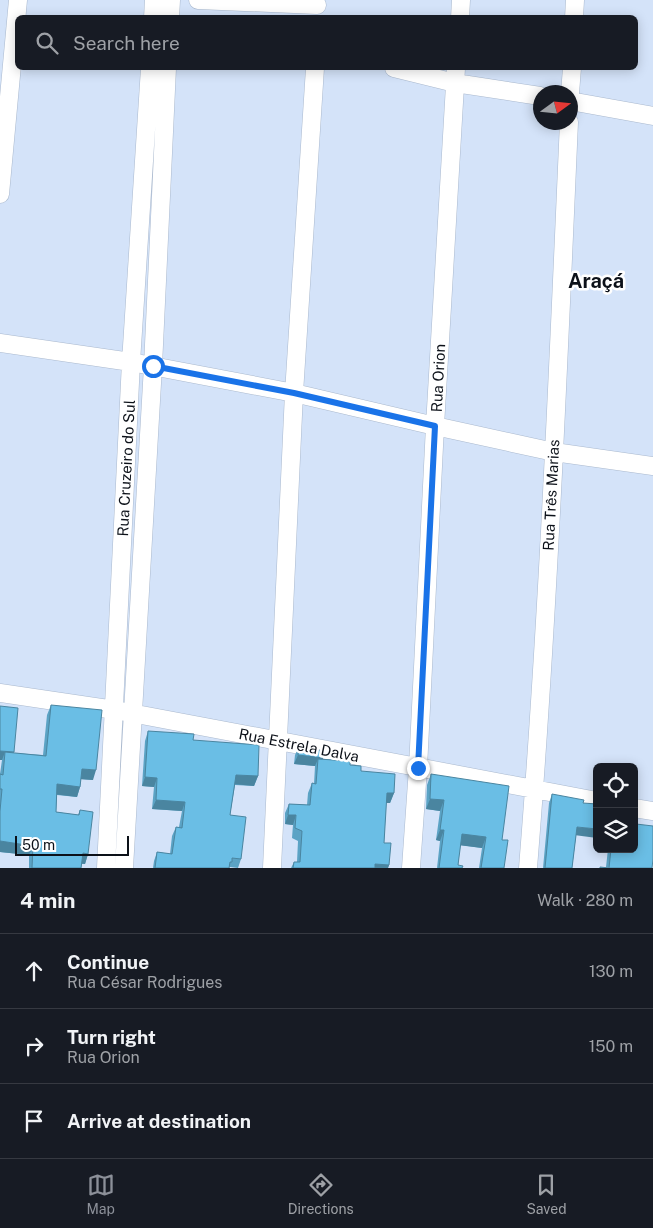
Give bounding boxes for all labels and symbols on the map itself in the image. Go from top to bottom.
north arrow [533,85,578,130]
district label: Araçá [568,269,624,293]
street label: Rua Orion [428,343,448,413]
route start [142,355,165,378]
street label: Rua Cruzeiro do Sul [114,399,138,537]
street label: Rua Três Marias [540,439,562,551]
street label: Rua Estrela Dalva [237,725,361,765]
route end [407,757,430,780]
scale bar [15,833,129,856]

